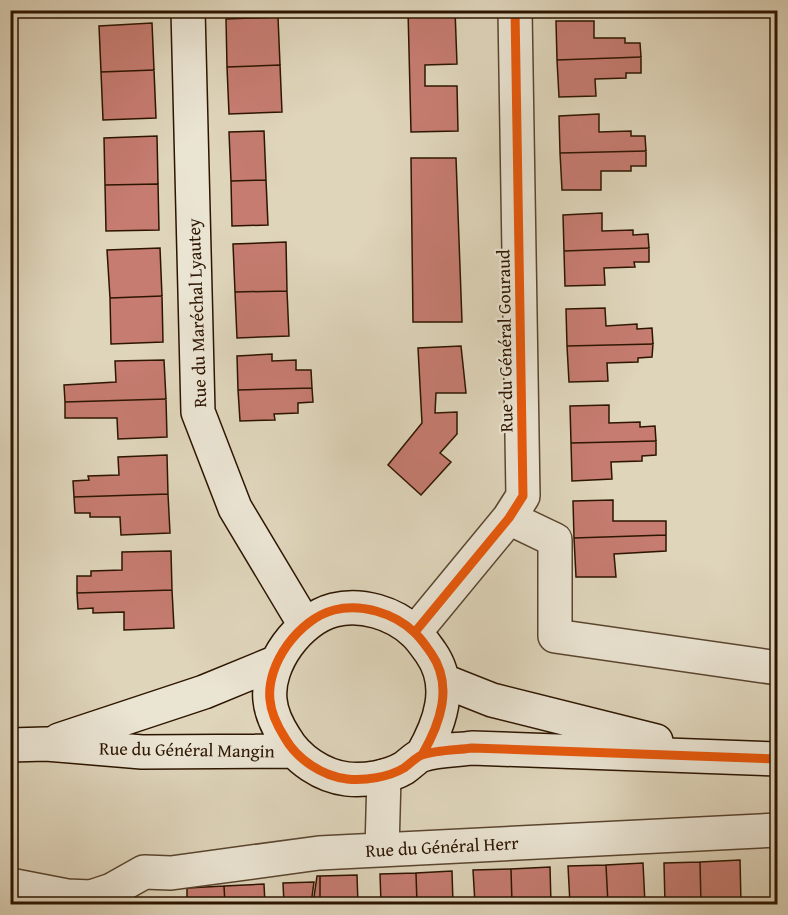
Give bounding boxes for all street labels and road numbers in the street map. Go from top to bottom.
street label: Rue du Maréchal Lyautey [180,218,213,408]
street label: Rue du Général Gouraud [489,249,520,433]
street label: Rue du Général Mangin [99,734,275,765]
street label: Rue du Général Herr [365,829,520,864]

